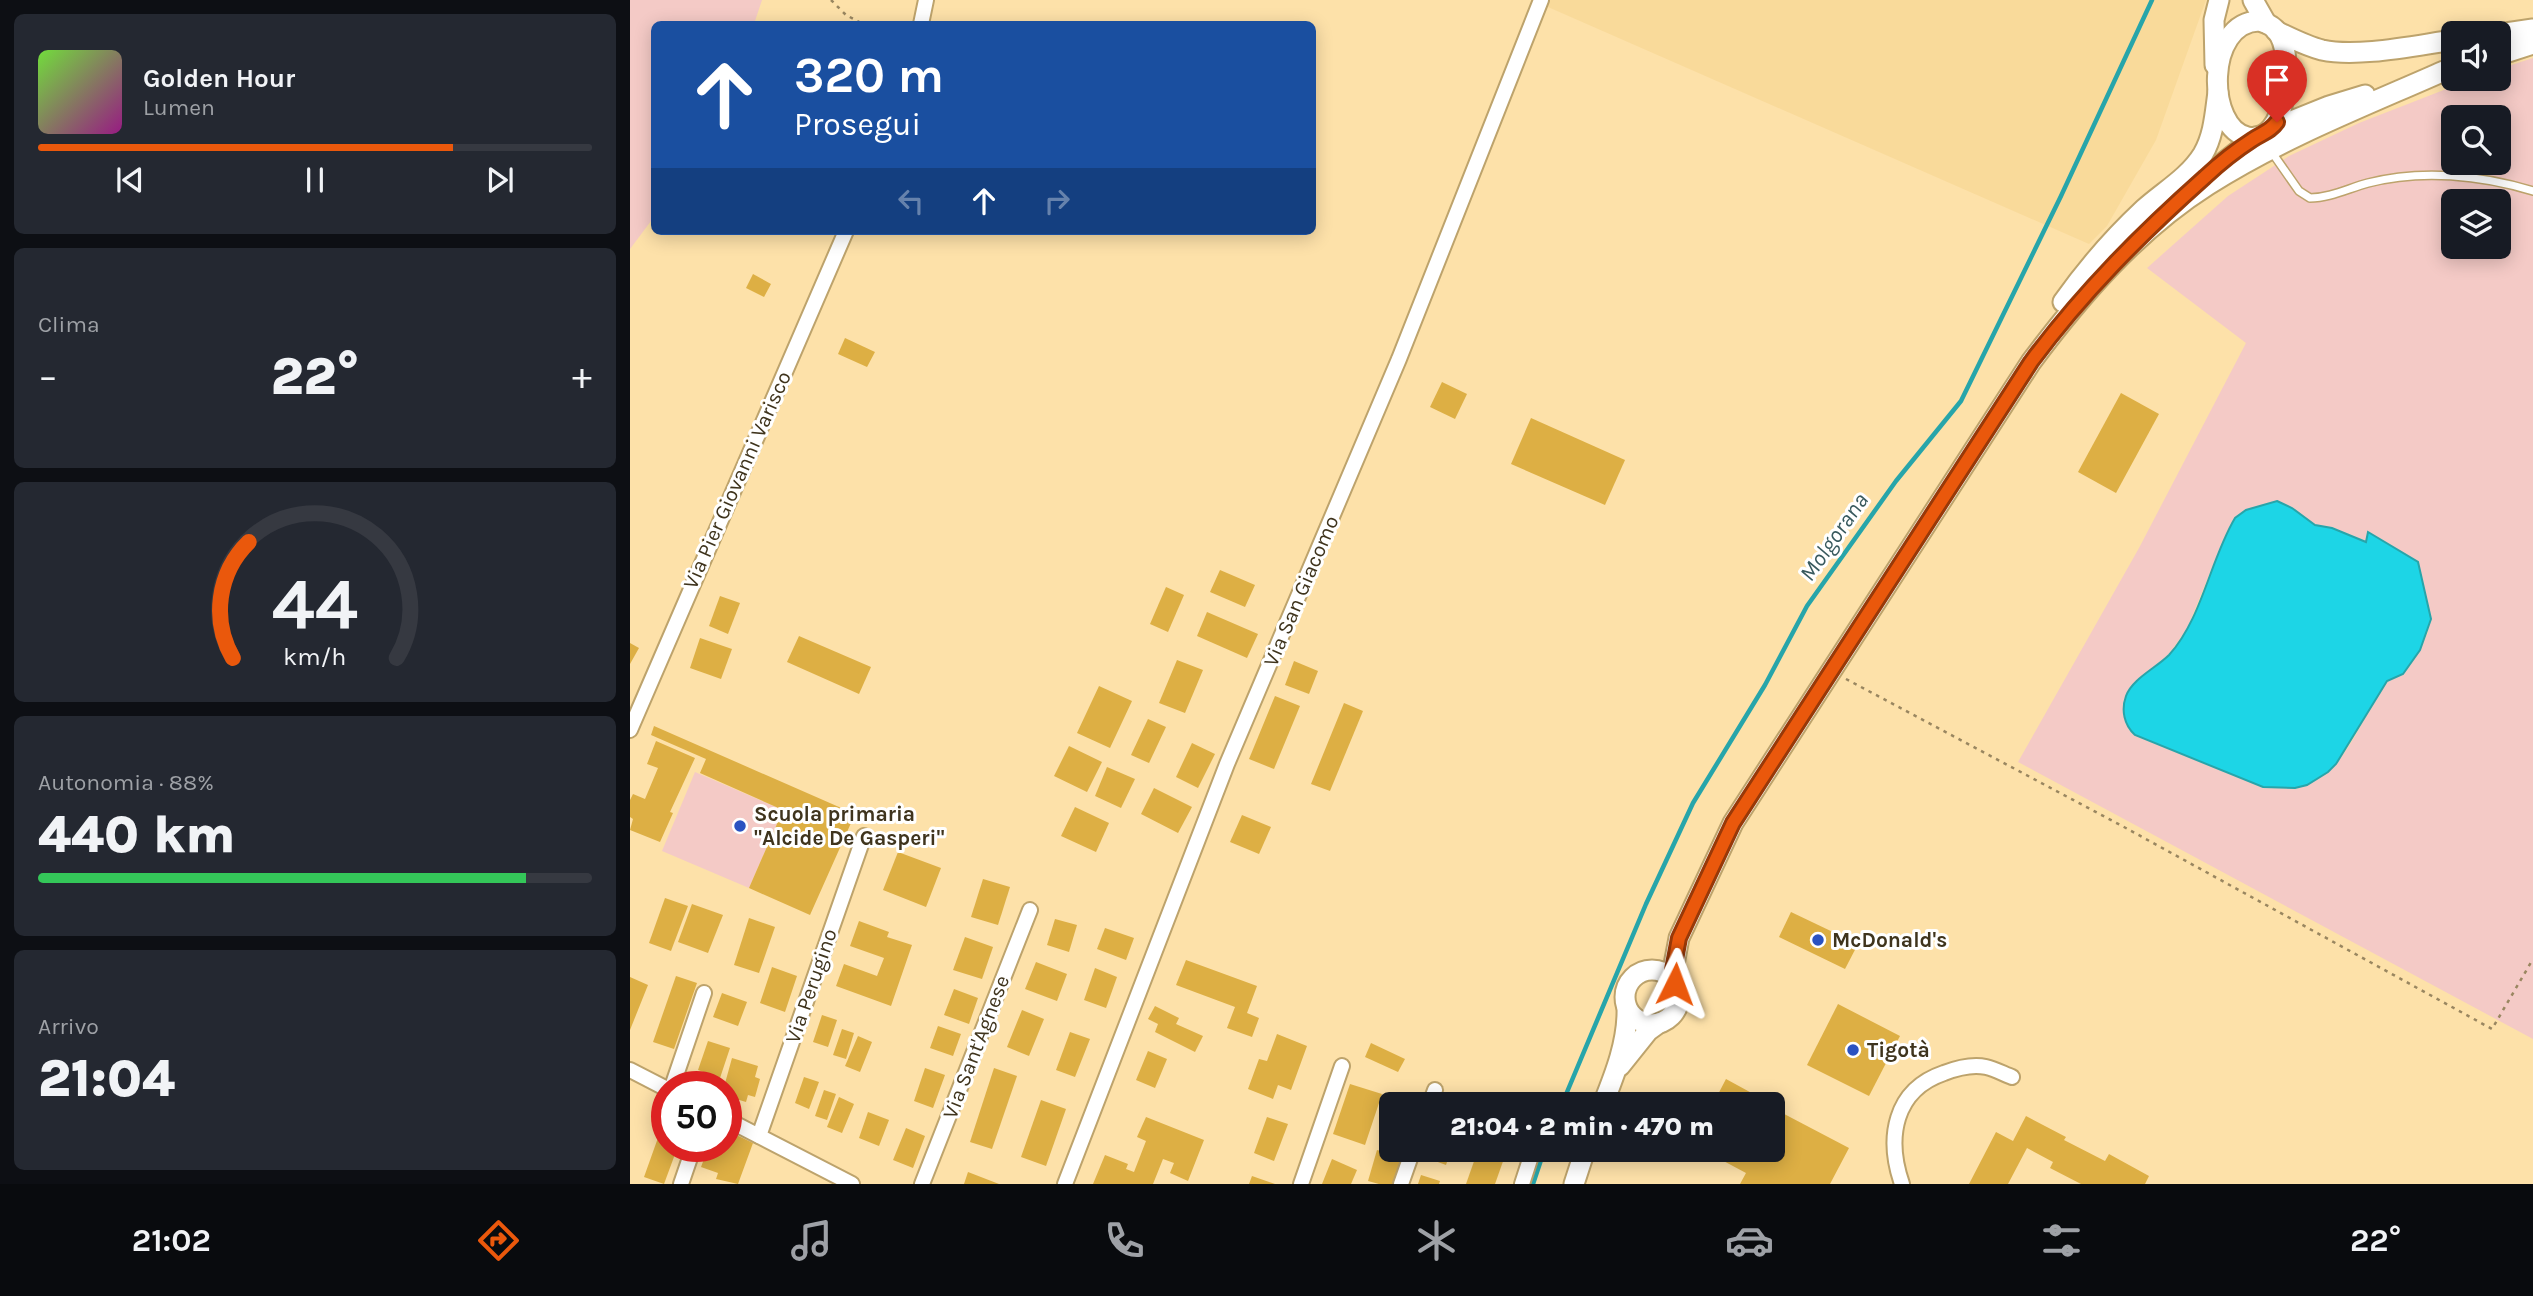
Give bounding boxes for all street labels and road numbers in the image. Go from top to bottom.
street label: Via Pier Giovanni Varisco [678,367,796,593]
street label: Via San Giacomo [1258,512,1344,670]
street label: Via Perugino [780,926,842,1046]
street label: Via Sant'Agnese [938,972,1014,1122]

